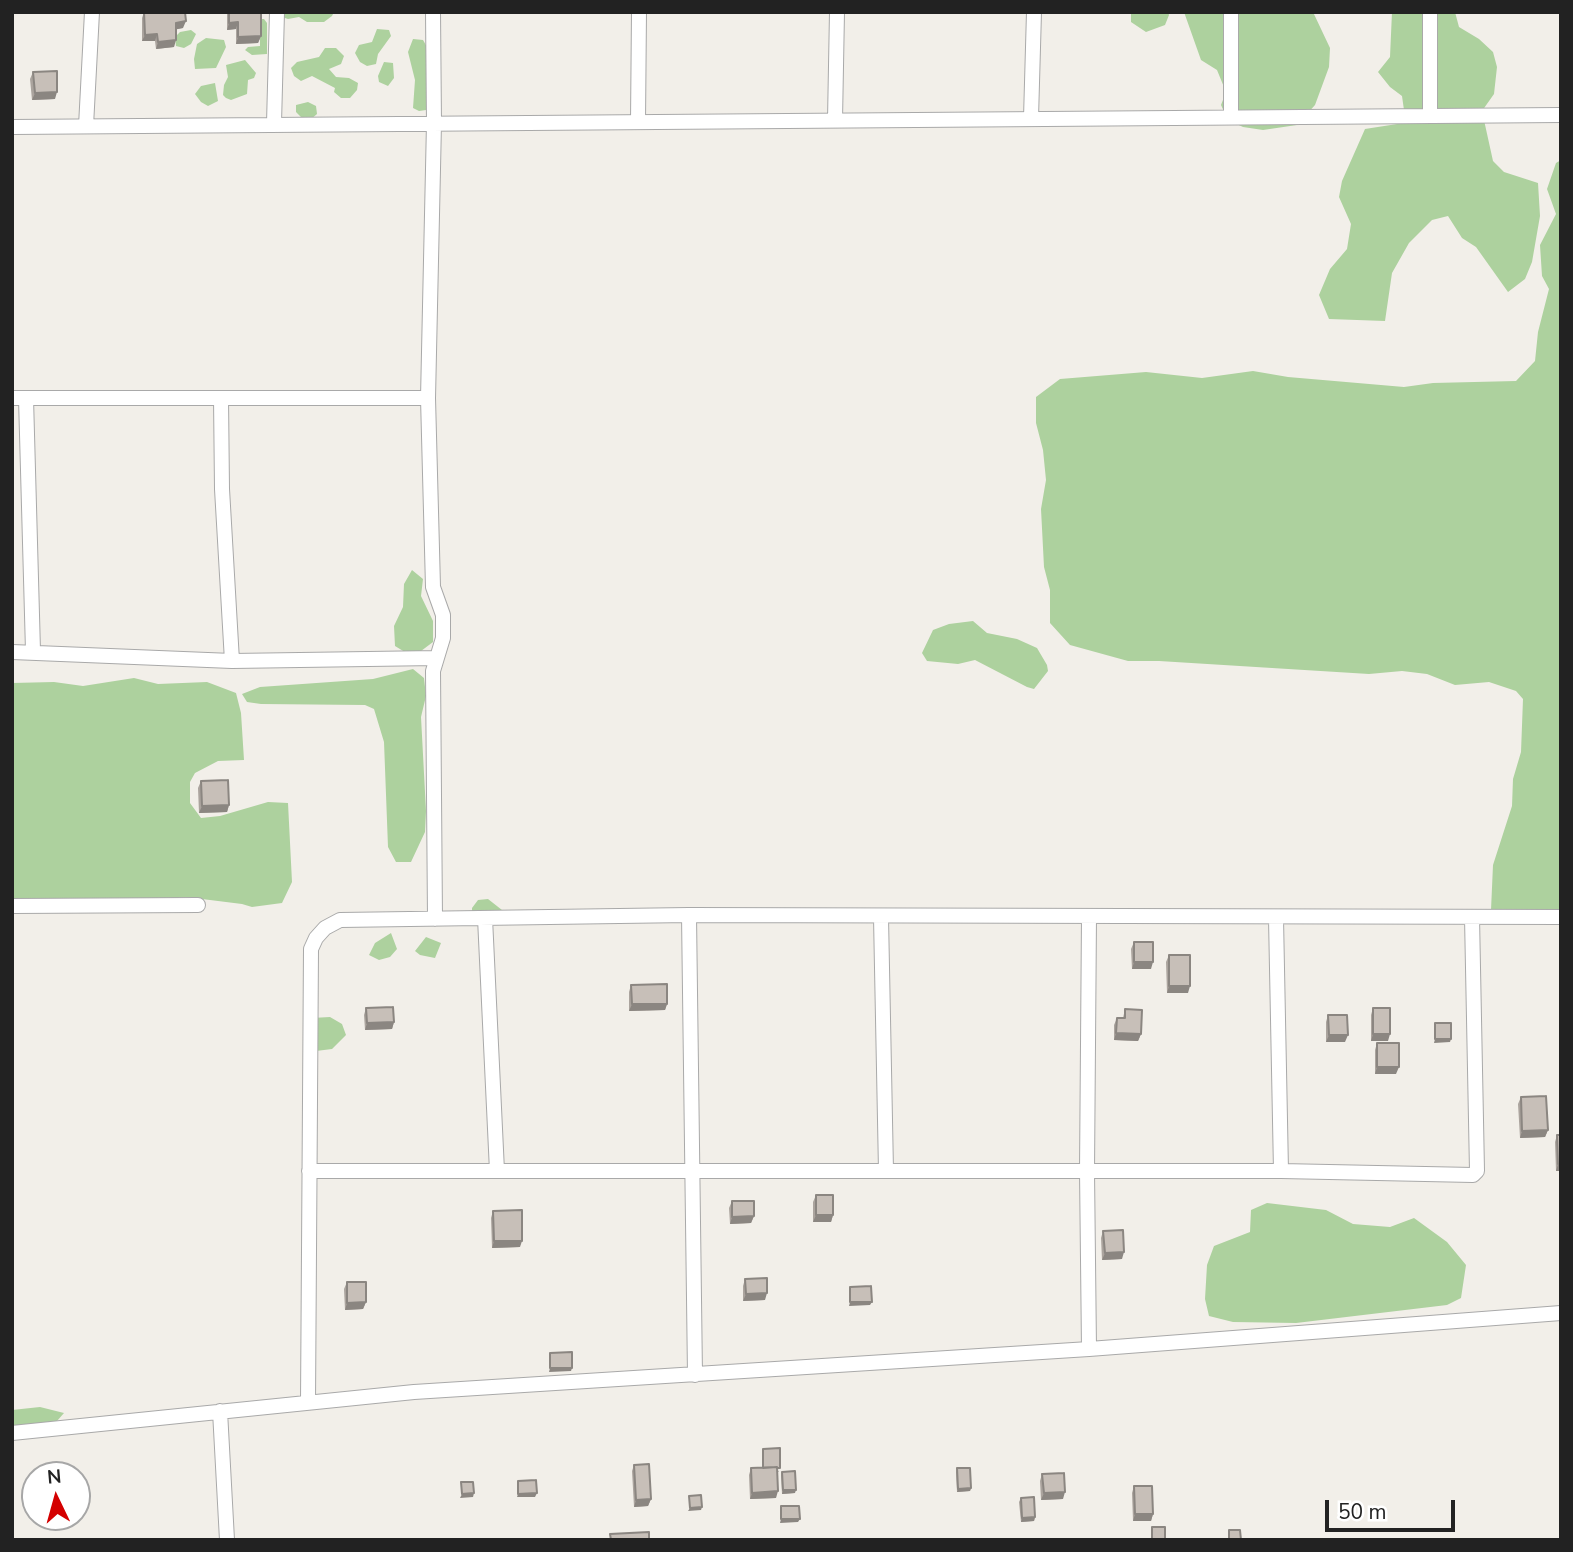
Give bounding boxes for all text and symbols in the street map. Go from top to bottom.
north arrow [21,1461,91,1531]
text: N [46,1464,63,1491]
scale bar [1328,1486,1458,1530]
text: 50 m [1338,1498,1387,1526]

